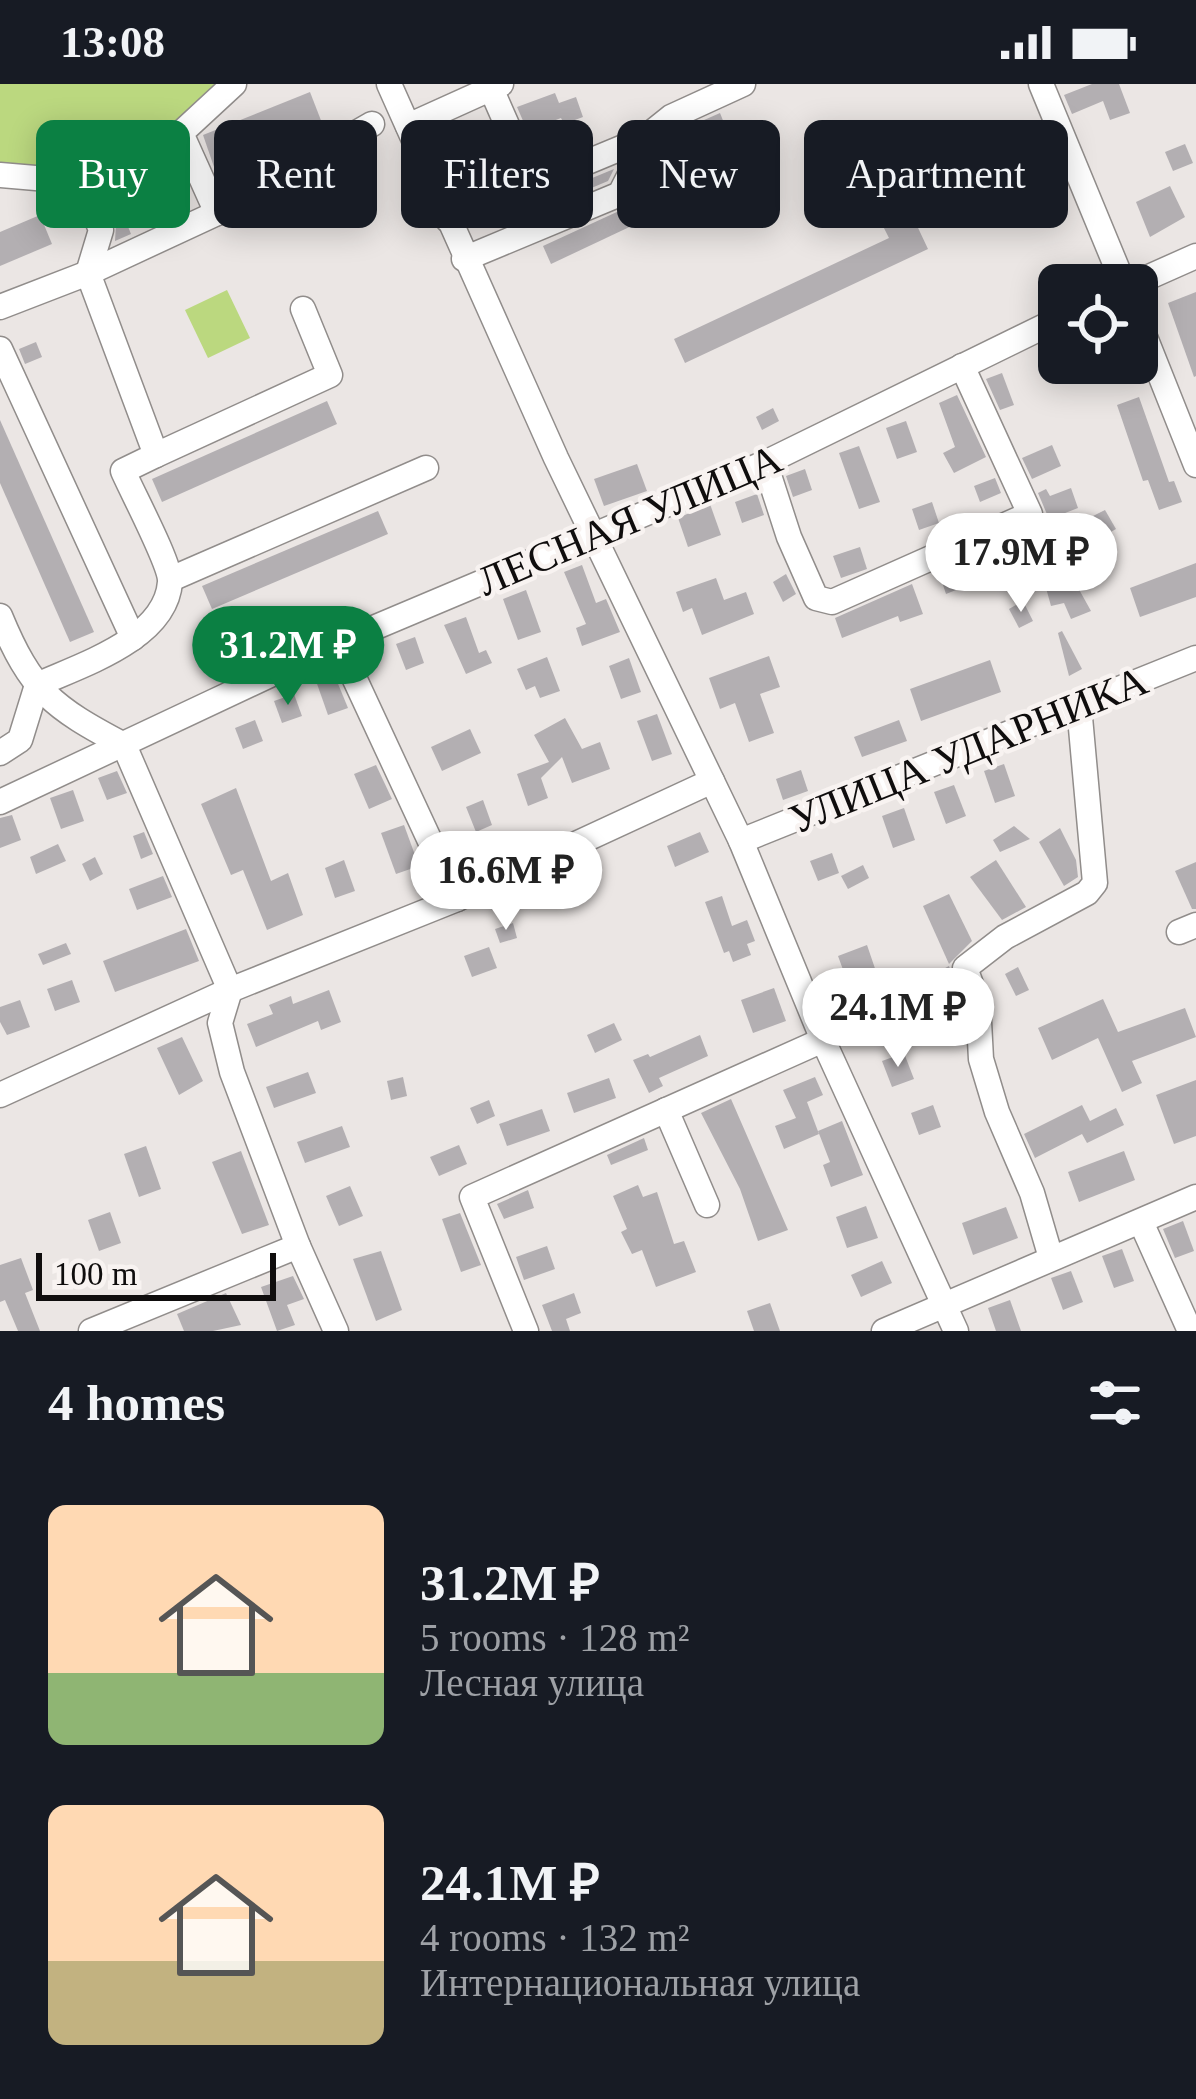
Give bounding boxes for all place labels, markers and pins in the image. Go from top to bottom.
pin: 17.9M ₽ [910,513,1132,615]
pin: 31.2M ₽ [177,606,399,708]
pin: 16.6M ₽ [395,831,617,933]
pin: 24.1M ₽ [787,968,1009,1070]

